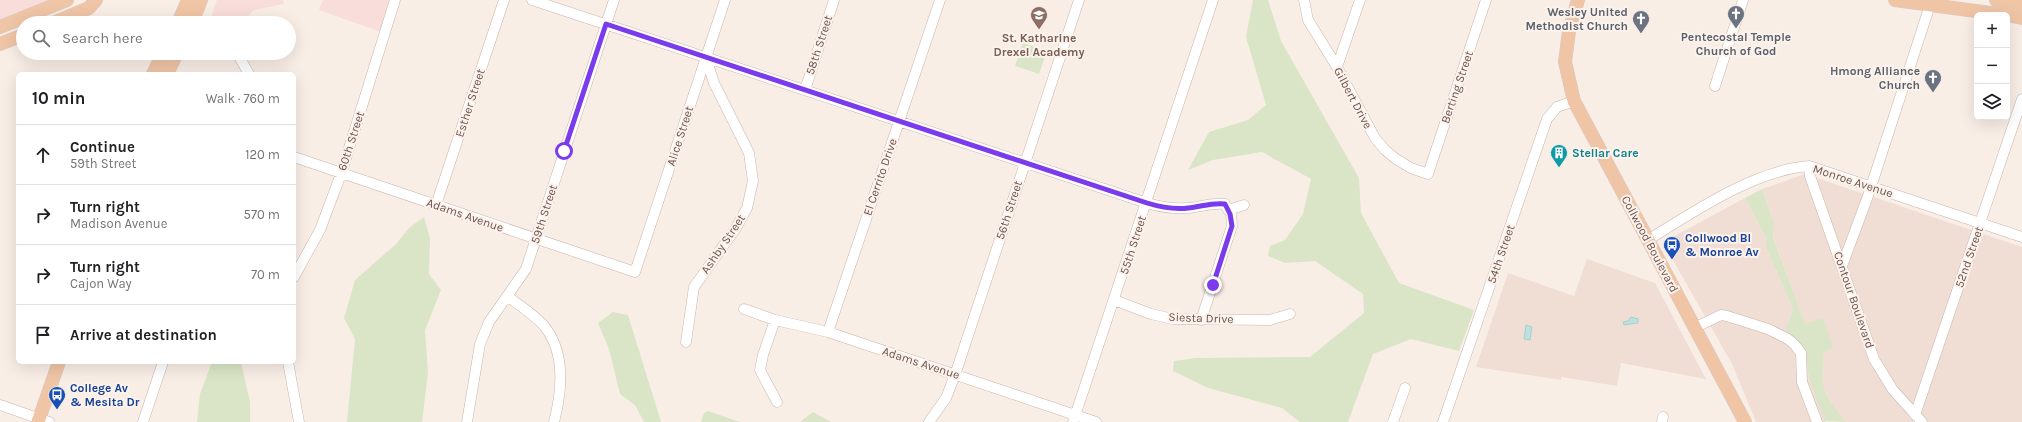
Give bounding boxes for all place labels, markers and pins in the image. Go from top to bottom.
church icon: Pentecostal Temple Church of God [1726,4,1746,29]
school or university icon: St. Katharine Drexel Academy [1029,5,1049,30]
place label: Wesley United Methodist Church [1526,5,1628,33]
church icon: Wesley United Methodist Church [1631,9,1651,34]
place label: Pentecostal Temple Church of God [1681,30,1791,58]
place label: St. Katharine Drexel Academy [993,31,1085,59]
place label: Hmong Alliance Church [1830,64,1920,92]
church icon: Hmong Alliance Church [1923,68,1943,93]
building icon: Stellar Care [1549,143,1569,168]
place label: Stellar Care [1572,146,1639,160]
place label: Collwood Bl & Monroe Av [1685,231,1760,259]
bus stop icon: Collwood Bl & Monroe Av [1662,235,1682,260]
place label: College Av & Mesita Dr [70,381,140,409]
bus stop icon: College Av & Mesita Dr [47,385,67,410]

